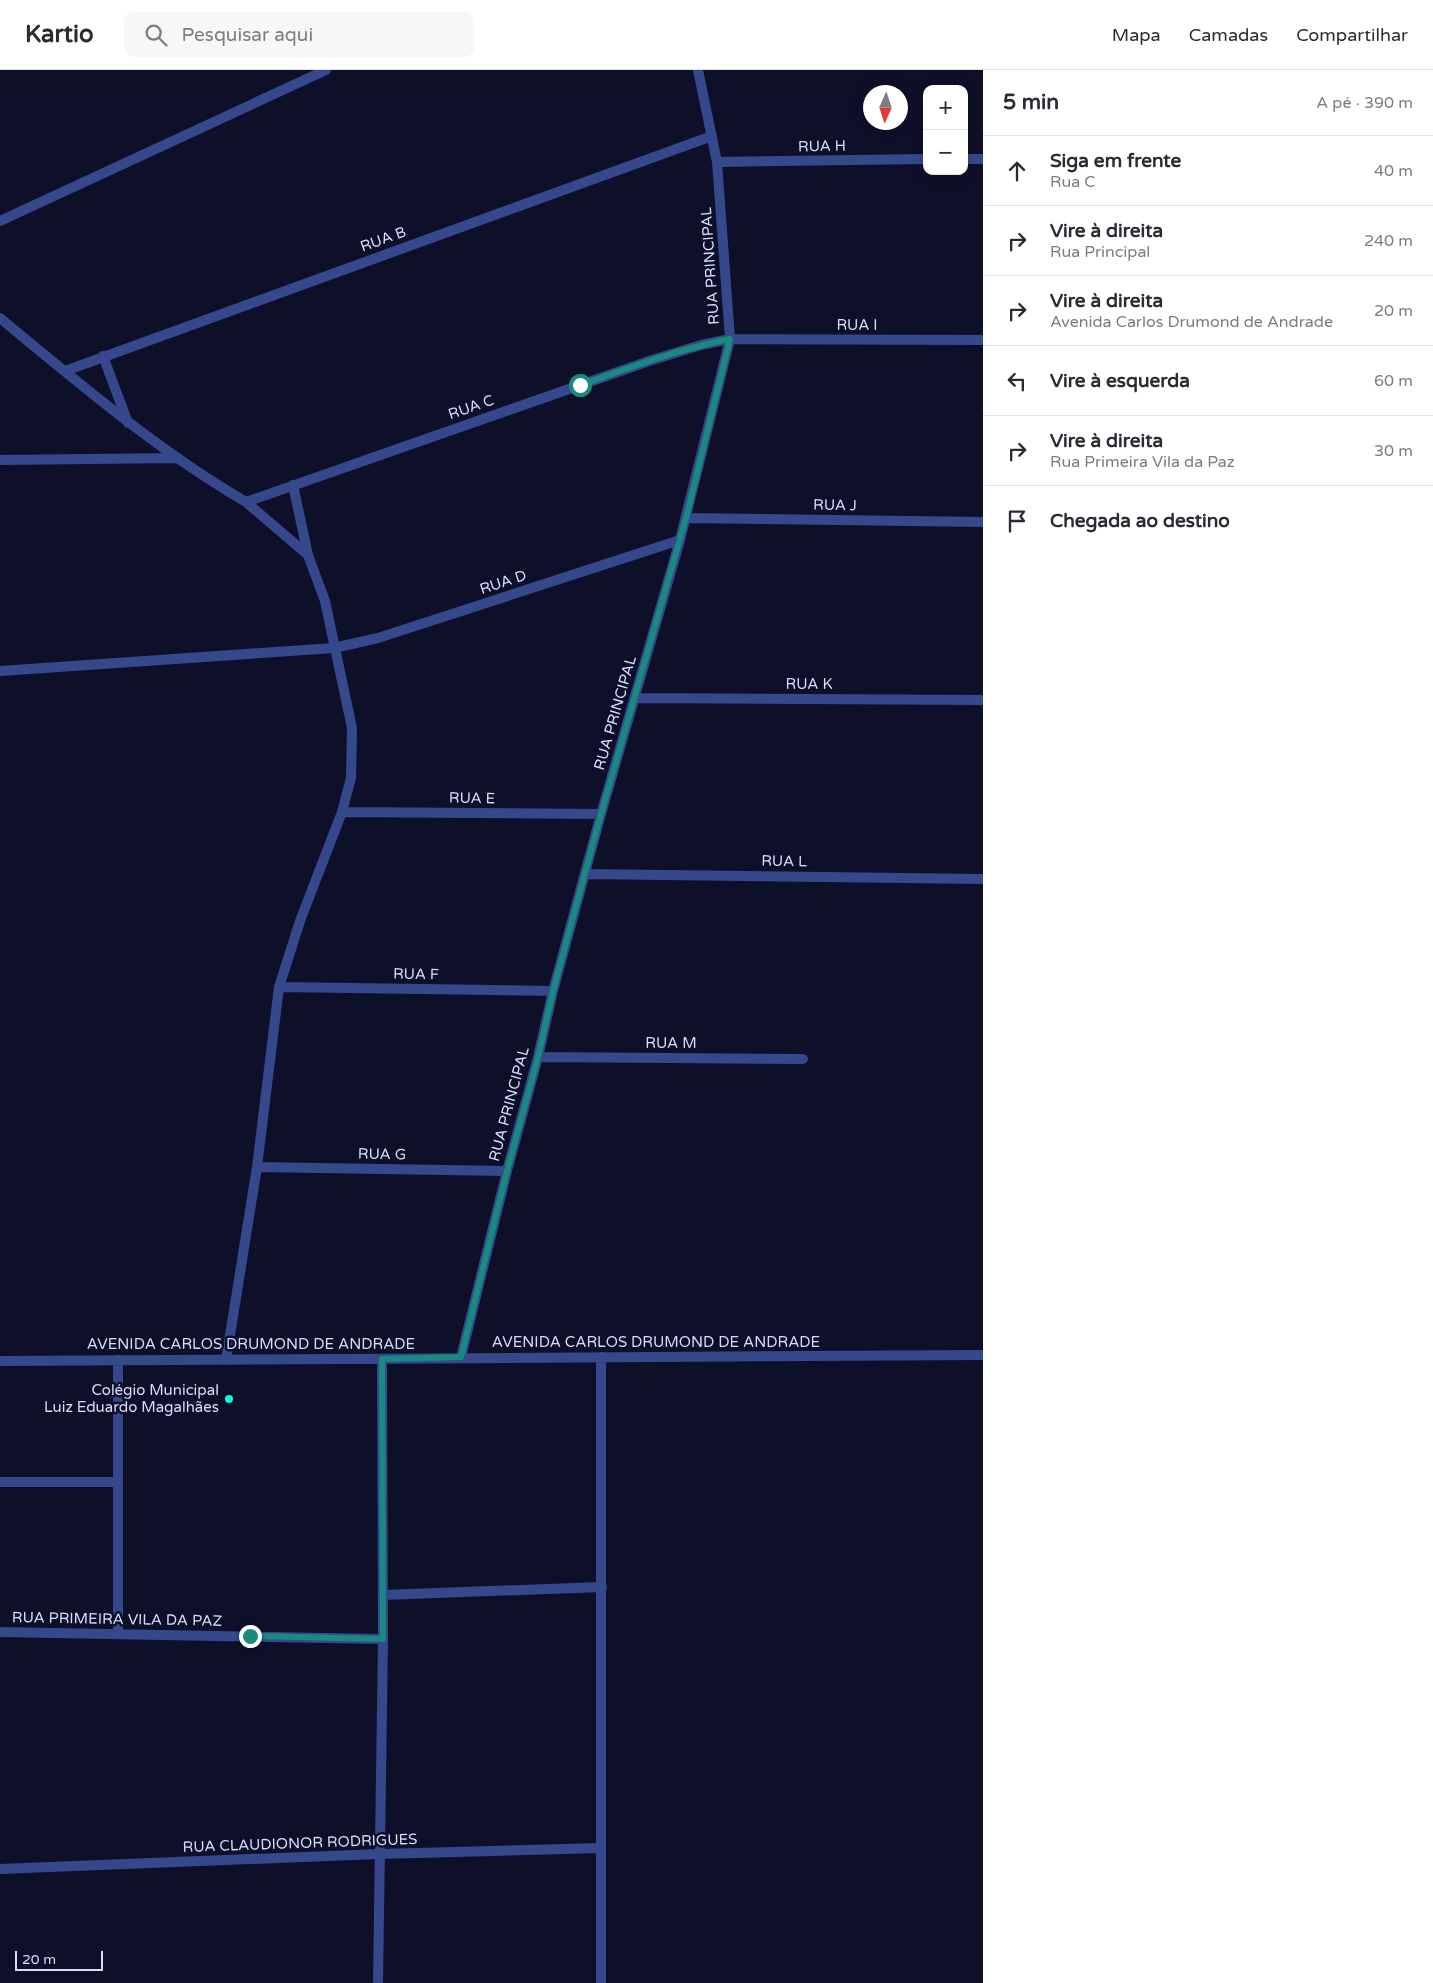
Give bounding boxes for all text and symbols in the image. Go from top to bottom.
search box [124,12,474,57]
text: Kartio [25,20,94,49]
icon: search [142,21,170,49]
text: Pesquisar aqui [182,24,313,46]
text: Mapa [1112,24,1161,46]
text: Camadas [1189,24,1268,46]
text: Compartilhar [1296,24,1408,46]
north arrow [863,85,908,130]
map controls [923,85,968,175]
button: + [923,85,968,130]
text: 5 min [1003,90,1059,115]
text: A pé · 390 m [1316,93,1413,113]
button: − [923,130,968,175]
street label: RUA H [798,137,846,155]
text: Siga em frente [1050,150,1181,172]
icon: ahead [1003,157,1031,185]
text: 40 m [1374,161,1413,181]
text: Rua C [1050,172,1095,192]
street label: RUA PRINCIPAL [697,206,723,325]
text: Vire à direita [1050,220,1163,242]
street label: RUA B [358,222,408,256]
icon: right [1003,227,1031,255]
text: 240 m [1364,231,1413,251]
text: Rua Principal [1050,242,1150,262]
text: Vire à direita [1050,290,1163,312]
icon: right [1003,297,1031,325]
text: 20 m [1374,301,1413,321]
text: Avenida Carlos Drumond de Andrade [1050,312,1333,332]
street label: RUA I [836,316,878,334]
icon: left [1003,367,1031,395]
text: Vire à esquerda [1050,370,1190,392]
text: 60 m [1374,371,1413,391]
route start [569,374,592,397]
street label: RUA C [446,391,496,423]
text: Vire à direita [1050,430,1163,452]
icon: right [1003,437,1031,465]
text: 30 m [1374,441,1413,461]
text: Rua Primeira Vila da Paz [1050,452,1235,472]
street label: RUA J [813,496,857,514]
icon: arrive [1003,507,1031,535]
text: Chegada ao destino [1050,510,1230,532]
street label: RUA D [477,566,529,598]
street label: RUA PRINCIPAL [590,654,640,772]
street label: RUA K [786,675,832,693]
street label: RUA E [449,789,495,807]
street label: RUA L [761,852,807,870]
street label: RUA F [393,965,439,983]
street label: RUA M [645,1034,697,1052]
street label: RUA PRINCIPAL [485,1044,533,1163]
street label: RUA G [358,1145,406,1163]
street label: AVENIDA CARLOS DRUMOND DE ANDRADE [492,1333,820,1351]
street label: AVENIDA CARLOS DRUMOND DE ANDRADE [87,1335,415,1353]
place label: Colégio Municipal Luiz Eduardo Magalhães [44,1381,219,1416]
marker: Colégio Municipal Luiz Eduardo Magalhães [223,1393,235,1405]
street label: RUA PRIMEIRA VILA DA PAZ [12,1608,222,1630]
route end [239,1625,262,1648]
street label: RUA CLAUDIONOR RODRIGUES [182,1830,418,1856]
scale bar [15,1948,102,1971]
text: 20 m [22,1951,56,1968]

